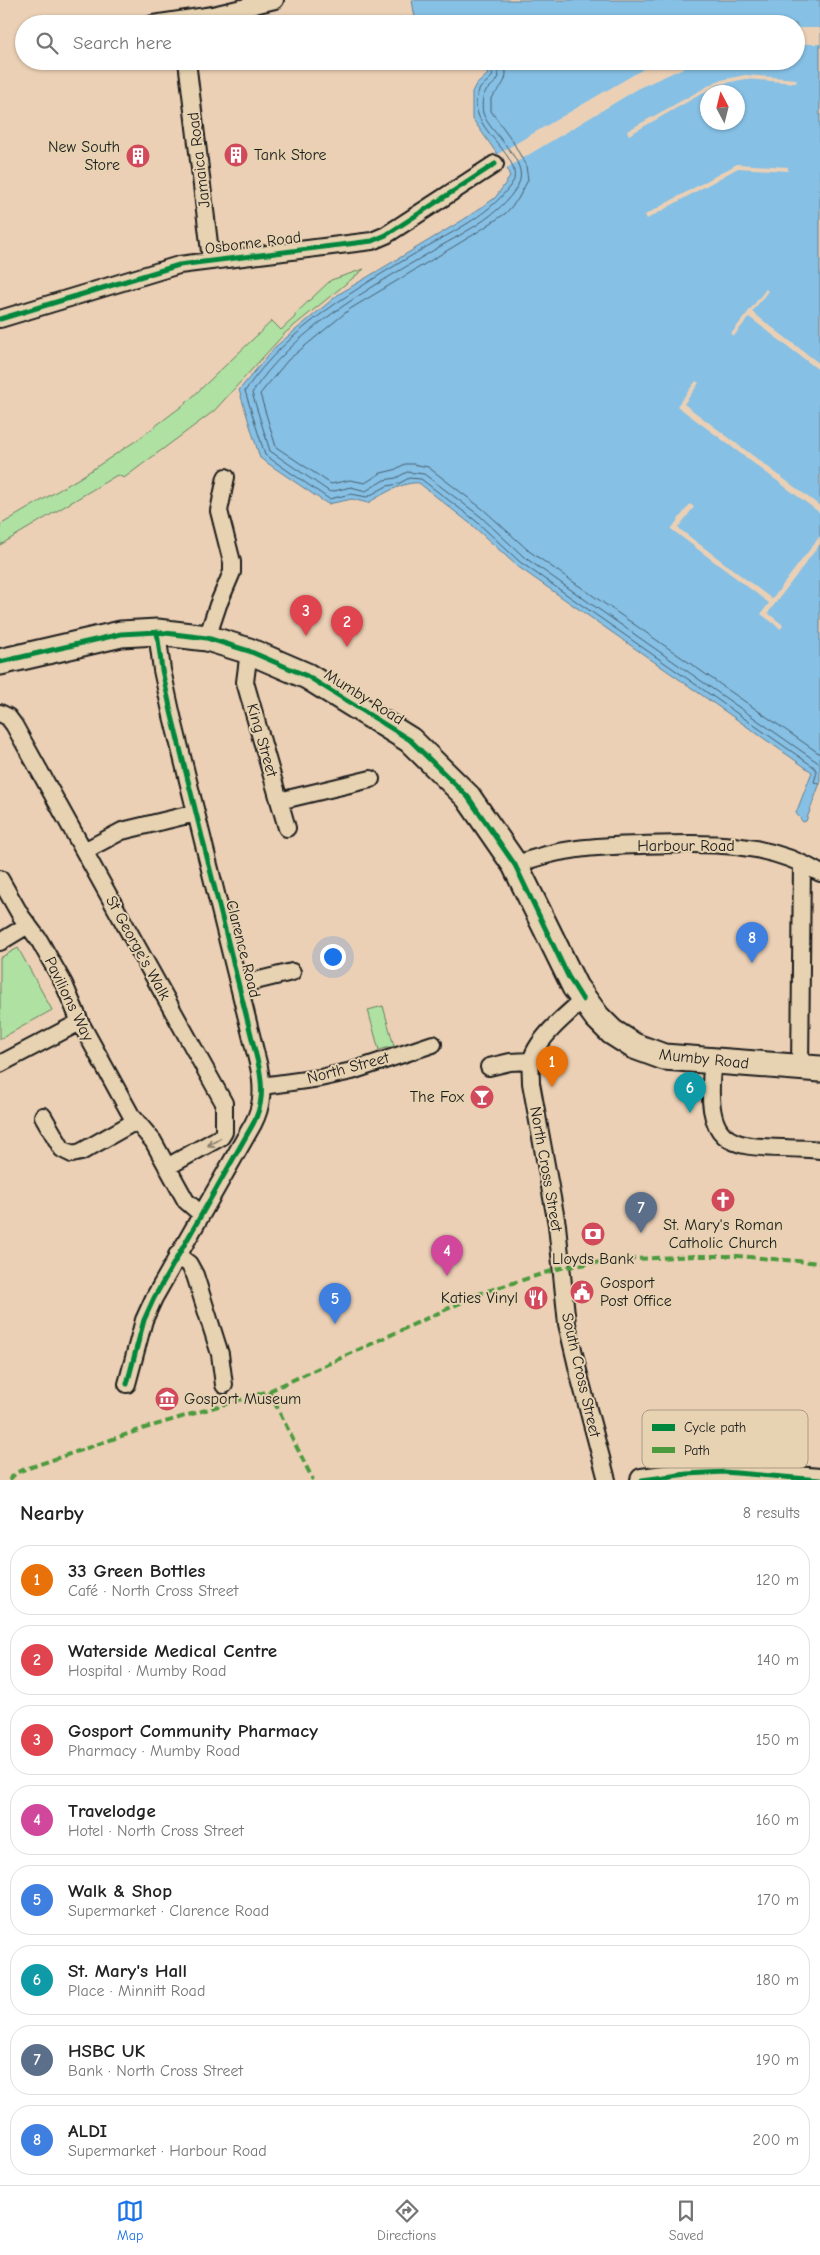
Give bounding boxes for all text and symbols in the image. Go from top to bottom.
search box [15,15,805,70]
icon: search [33,29,61,57]
text: Search here [73,32,172,54]
north arrow [700,85,745,130]
street label: Jamaica Road [184,111,214,209]
place label: New South Store [48,138,120,174]
building icon: Tank Store [223,142,249,168]
building icon: New South Store [125,143,151,169]
place label: Tank Store [254,146,327,164]
street label: Osborne Road [204,228,302,258]
pin: 3 [290,595,322,636]
pin: 2 [331,606,363,647]
street label: Mumby Road [321,665,407,729]
street label: King Street [243,701,281,779]
street label: Harbour Road [637,837,735,855]
street label: St George's Walk [102,893,174,1004]
street label: Clarence Road [222,898,264,1000]
pin: 8 [736,922,768,963]
your location [320,944,346,970]
street label: Pavilions Way [41,954,98,1045]
street label: Mumby Road [658,1045,750,1073]
pin: 1 [536,1046,568,1087]
street label: North Street [305,1048,391,1088]
pin: 6 [674,1072,706,1113]
bar icon: The Fox [469,1084,495,1110]
place label: The Fox [410,1088,464,1106]
street label: North Cross Street [526,1105,566,1233]
one-way arrow [207,1136,221,1147]
church icon: St. Mary's Roman Catholic Church [710,1187,736,1213]
pin: 7 [625,1192,657,1233]
place label: St. Mary's Roman Catholic Church [663,1216,783,1252]
bank icon: Lloyds Bank [580,1221,606,1247]
pin: 4 [431,1235,463,1276]
place label: Lloyds Bank [552,1250,634,1268]
place label: Gosport Post Office [600,1274,672,1310]
public building icon: Gosport Post Office [569,1279,595,1305]
pin: 5 [319,1283,351,1324]
restaurant icon: Katies Vinyl [523,1285,549,1311]
place label: Katies Vinyl [441,1289,518,1307]
street label: South Cross Street [558,1311,604,1439]
museum icon: Gosport Museum [154,1386,180,1412]
place label: Gosport Museum [184,1390,301,1408]
legend [642,1410,808,1468]
text: Cycle path [684,1419,746,1436]
text: Path [684,1442,710,1459]
text: Nearby [20,1501,84,1525]
text: 8 results [743,1504,800,1522]
text: 33 Green Bottles [68,1560,205,1582]
text: 1 [34,1571,40,1589]
text: 120 m [756,1571,799,1589]
text: Café · North Cross Street [68,1582,238,1600]
text: Waterside Medical Centre [68,1640,277,1662]
text: 2 [33,1651,41,1669]
text: 140 m [757,1651,799,1669]
text: Hospital · Mumby Road [68,1662,226,1680]
text: Gosport Community Pharmacy [68,1720,318,1742]
text: 3 [33,1731,41,1749]
text: 150 m [756,1731,799,1749]
text: Pharmacy · Mumby Road [68,1742,240,1760]
text: Travelodge [68,1800,156,1822]
text: 4 [33,1811,41,1829]
text: 160 m [756,1811,799,1829]
text: Hotel · North Cross Street [68,1822,244,1840]
text: Walk & Shop [68,1880,172,1902]
text: 5 [33,1891,41,1909]
text: 170 m [757,1891,799,1909]
text: Supermarket · Clarence Road [68,1902,269,1920]
text: St. Mary's Hall [68,1960,187,1982]
text: 6 [33,1971,41,1989]
text: 180 m [756,1971,799,1989]
text: Place · Minnitt Road [68,1982,205,2000]
text: HSBC UK [68,2040,145,2062]
text: 7 [33,2051,41,2069]
text: 190 m [756,2051,799,2069]
text: Bank · North Cross Street [68,2062,243,2080]
text: ALDI [68,2120,107,2142]
text: 8 [33,2131,41,2149]
text: 200 m [753,2131,799,2149]
text: Supermarket · Harbour Road [68,2142,267,2160]
tab: Map [116,2197,144,2244]
tab: Directions [377,2197,436,2244]
tab: Saved [669,2197,704,2244]

